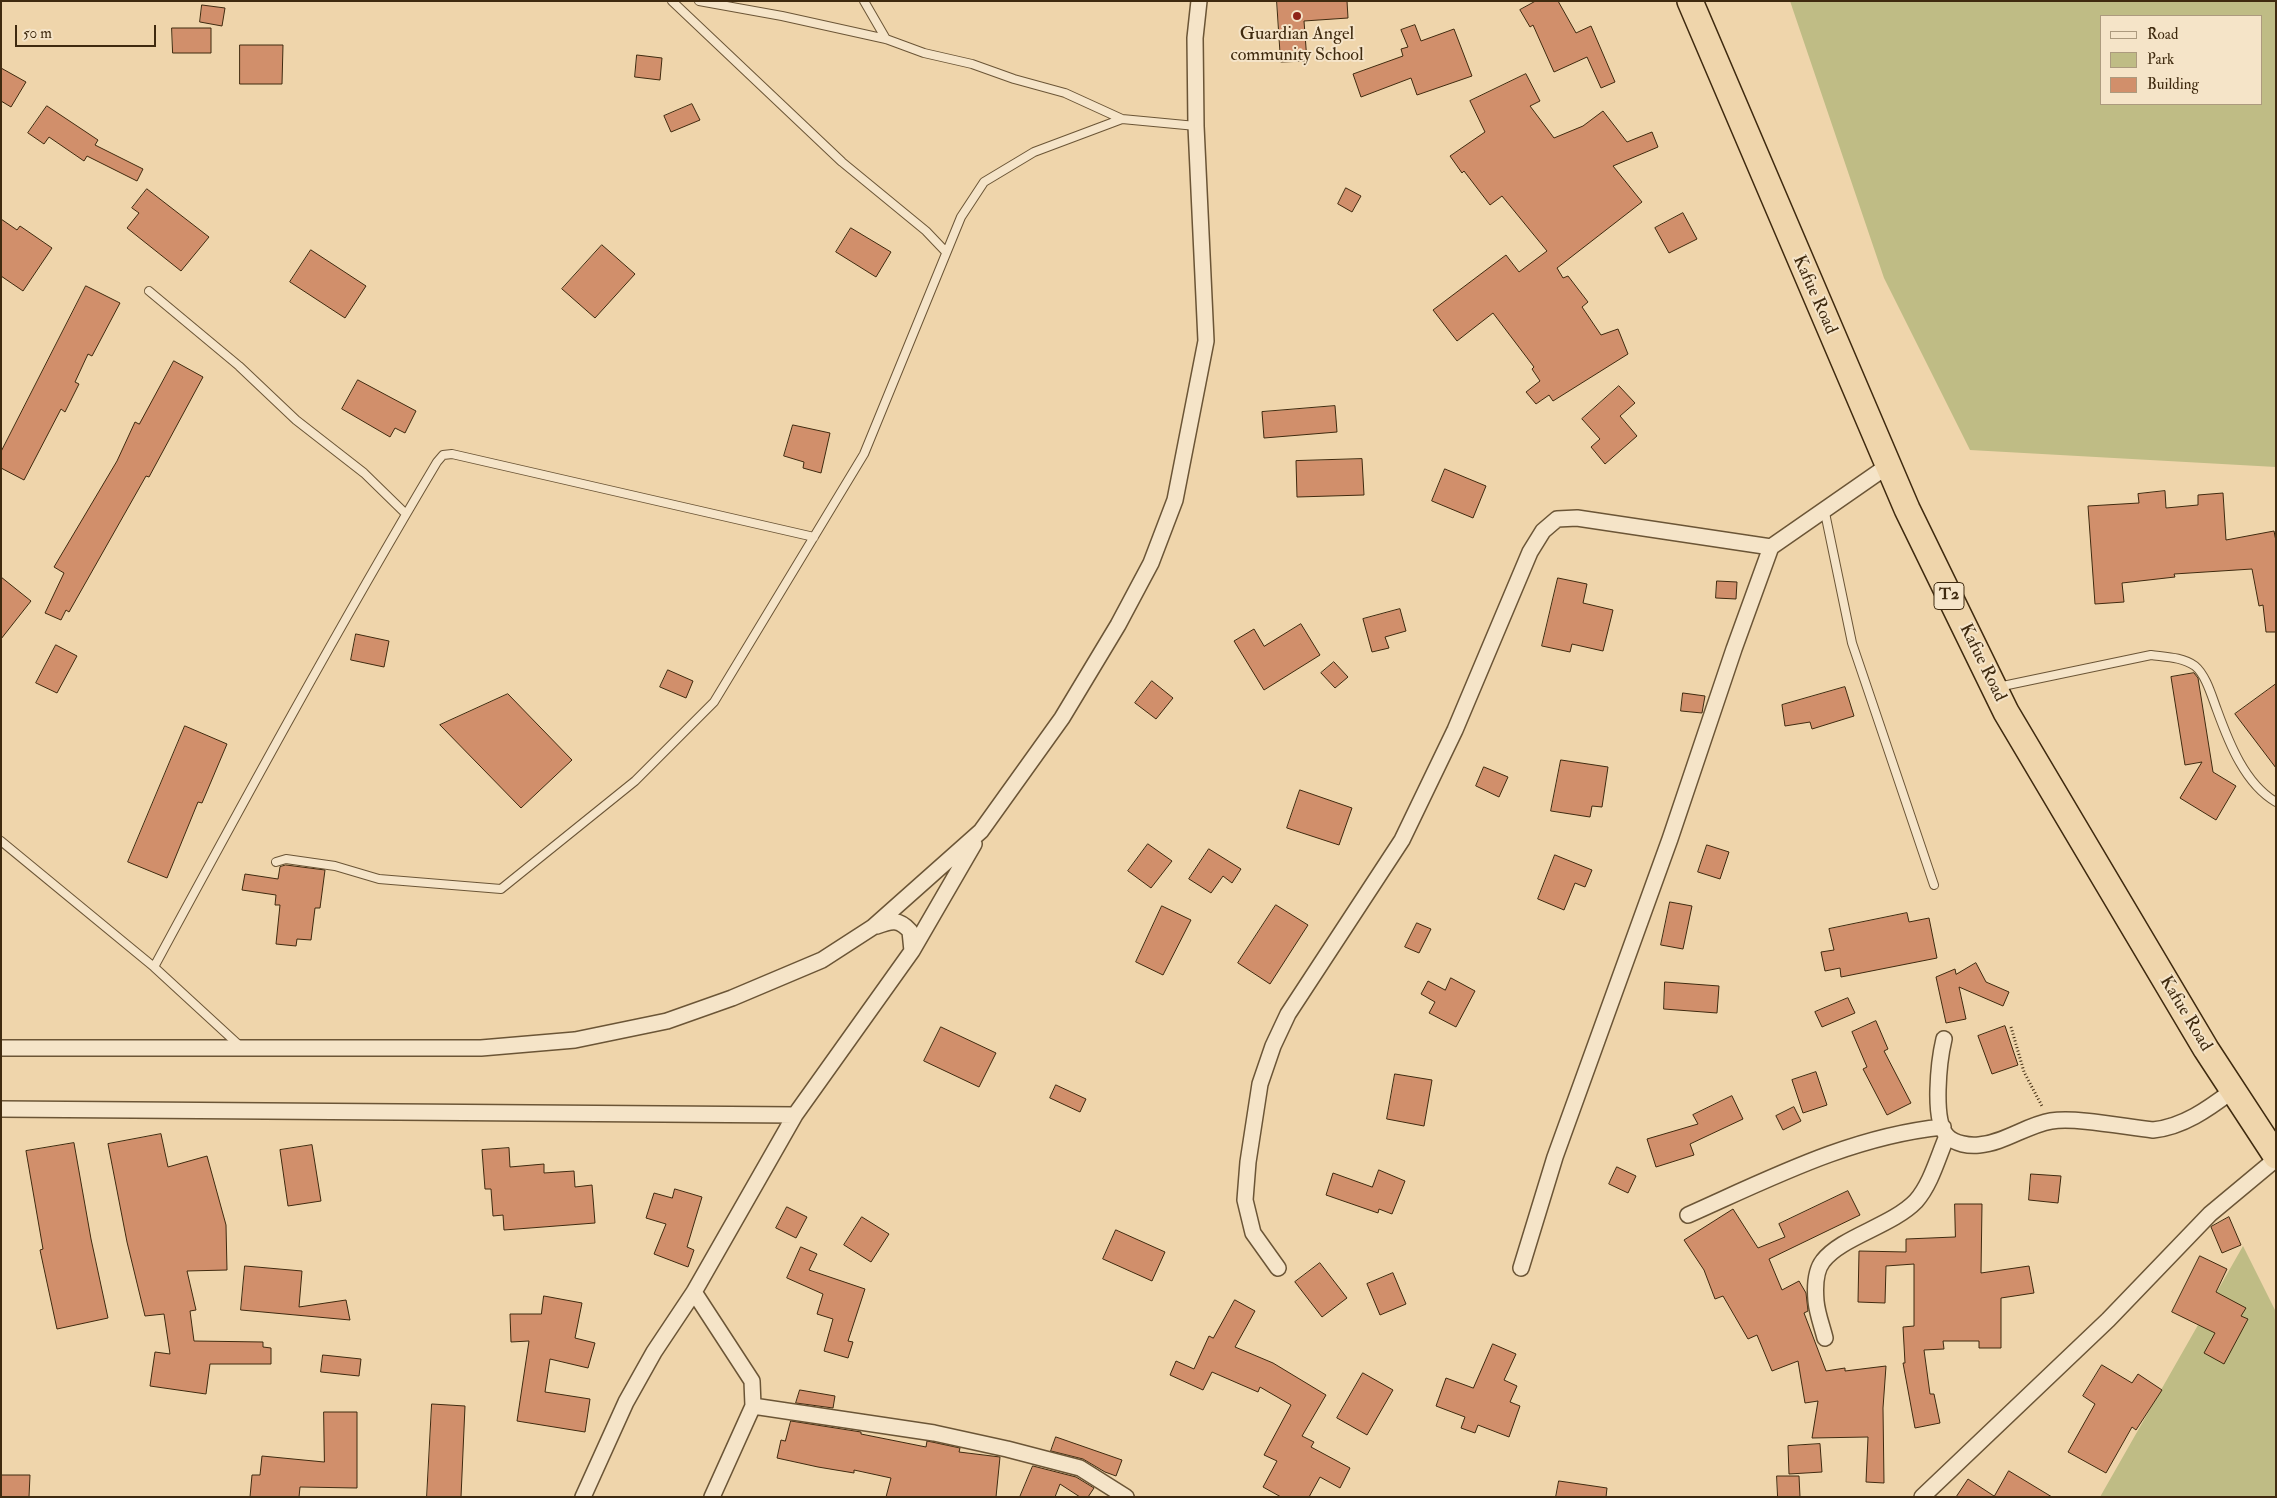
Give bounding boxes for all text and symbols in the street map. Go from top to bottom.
marker: Guardian Angel community School [1291,10,1303,22]
scale bar [18,15,159,47]
legend [2100,15,2262,105]
text: 50 m [23,24,52,43]
place label: Guardian Angel community School [1230,24,1364,66]
text: Road [2147,25,2178,44]
text: Park [2147,50,2174,69]
text: Building [2147,75,2199,94]
street label: Kafue Road [1787,252,1841,338]
road number: T2 [1934,582,1964,610]
street label: Kafue Road [1954,620,2010,706]
street label: Kafue Road [2154,972,2216,1056]

